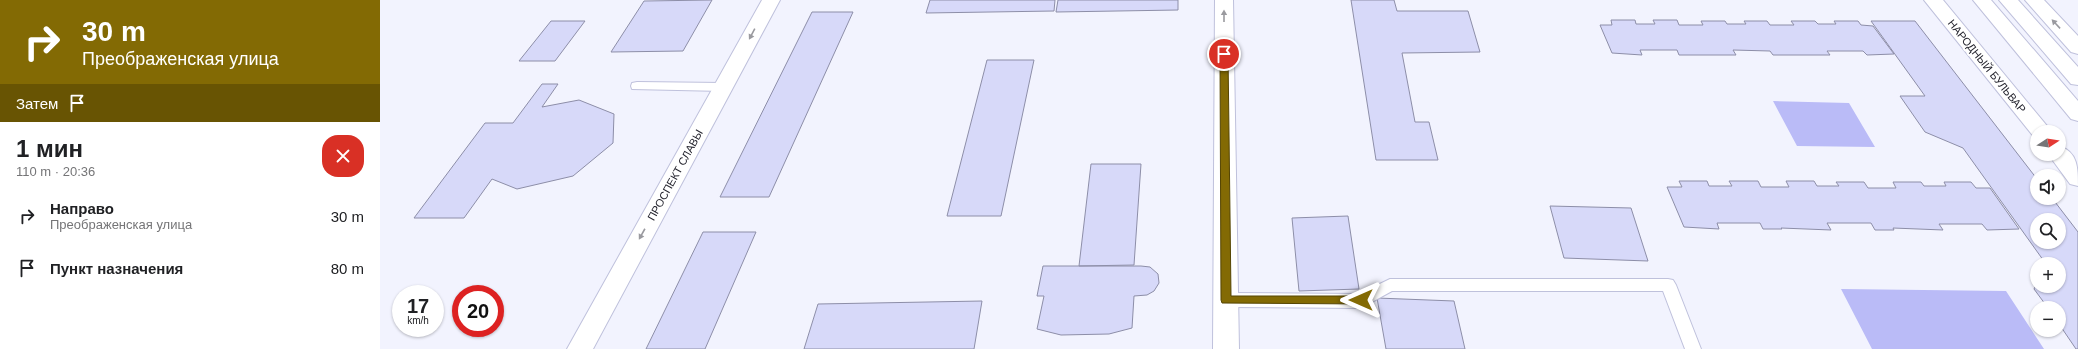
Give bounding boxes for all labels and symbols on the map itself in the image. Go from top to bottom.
one-way arrow [1221,9,1227,22]
street label: НАРОДНЫЙ БУЛЬВАР [1946,17,2028,115]
one-way arrow [2051,19,2061,29]
one-way arrow [748,28,755,40]
pin [1207,37,1241,71]
north arrow [2030,125,2066,161]
street label: ПРОСПЕКТ СЛАВЫ [645,127,705,223]
one-way arrow [639,228,646,240]
position arrow [1340,279,1382,321]
speed limit sign: 20 [452,285,504,337]

